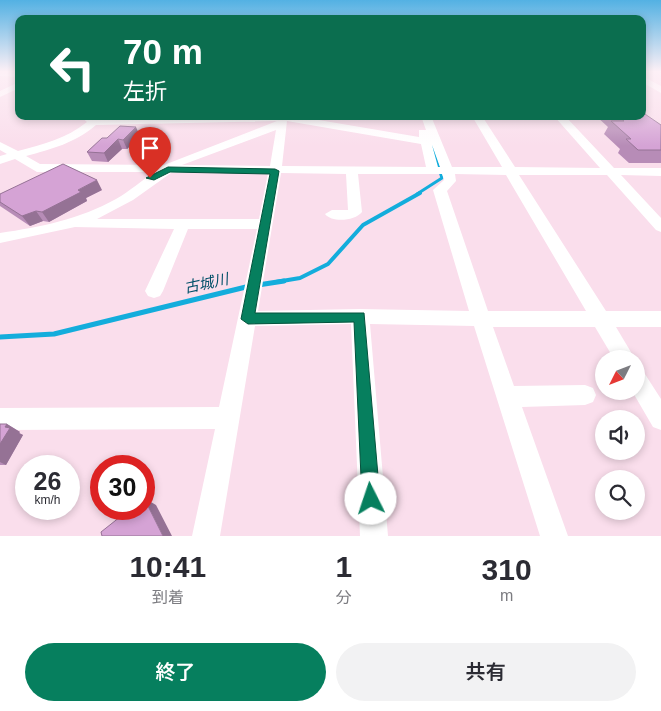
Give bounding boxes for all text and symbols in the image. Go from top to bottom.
text: 70 m [123,32,203,71]
icon: left [40,35,105,100]
text: 左折 [123,79,167,104]
pin [129,127,171,178]
icon: arrive [136,134,164,162]
water label: 古城川 [182,270,232,296]
north arrow [595,350,645,400]
map controls [595,350,645,520]
button: sound [595,410,645,460]
speed limit sign: 30 [90,455,155,520]
text: 26 [34,467,61,495]
button: search [595,470,645,520]
position arrow [344,472,396,524]
text: km/h [34,493,61,507]
text: 10:41 [129,550,206,583]
text: 1 [335,550,352,583]
text: 310 [482,553,532,586]
text: m [500,587,513,604]
text: 到着 [152,589,184,606]
text: 分 [336,589,352,606]
button: 終了 [25,643,326,701]
button: 共有 [336,643,636,701]

